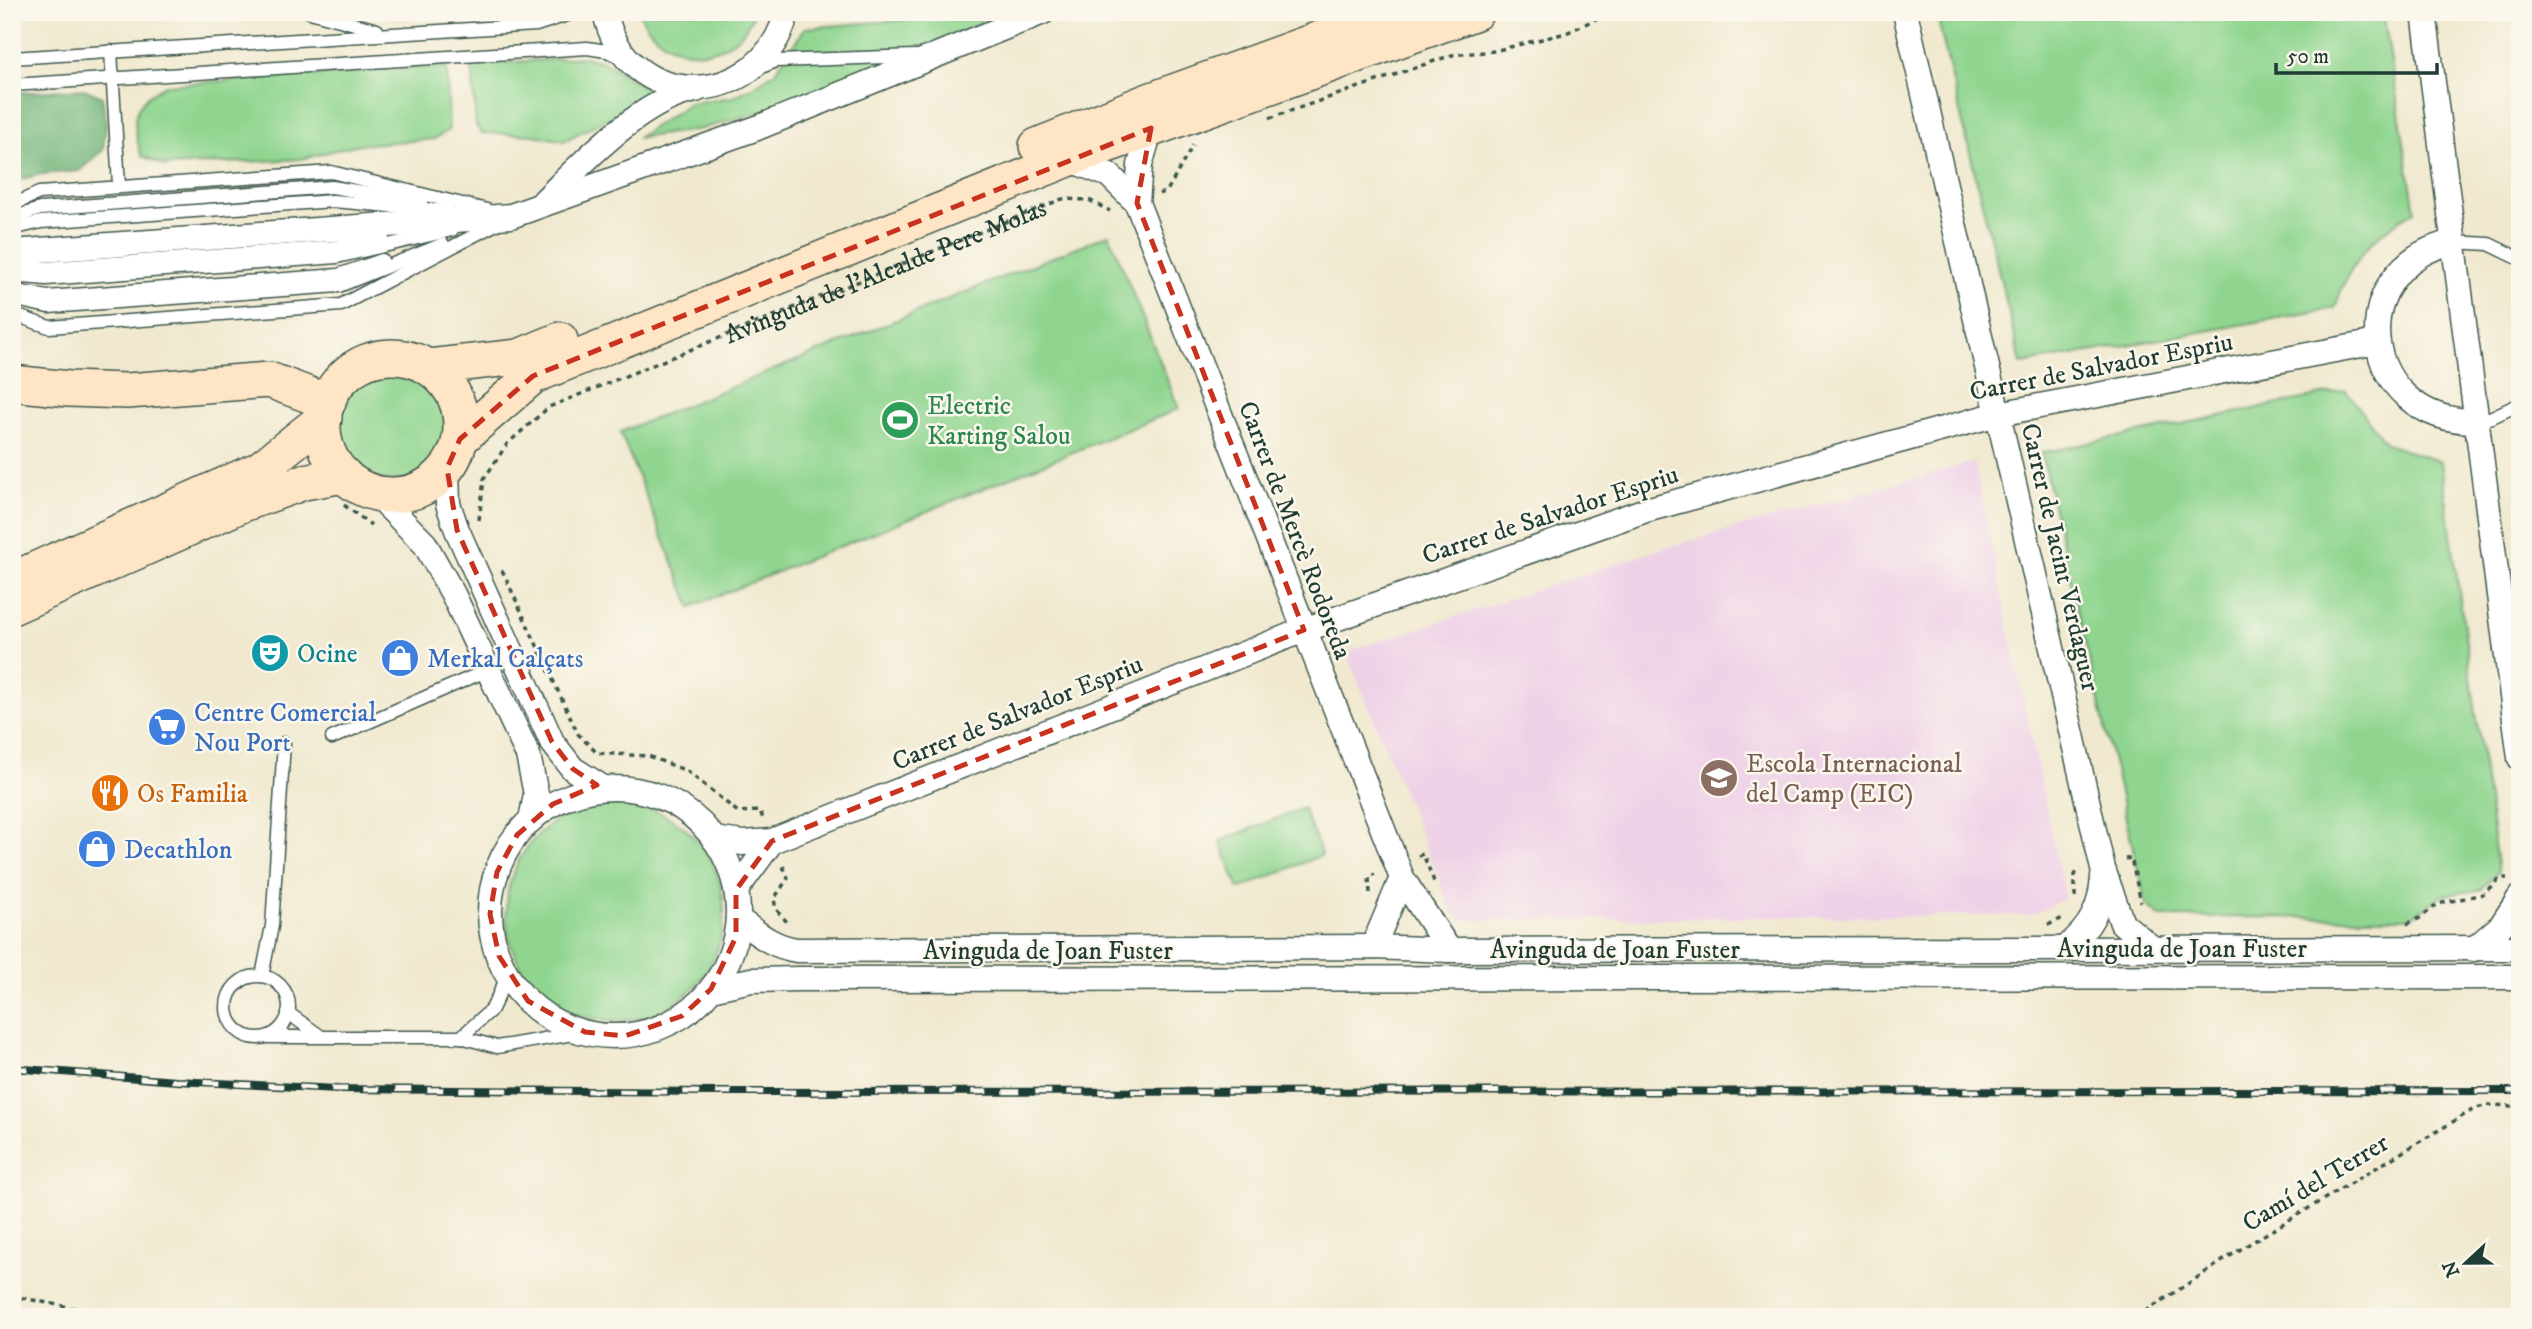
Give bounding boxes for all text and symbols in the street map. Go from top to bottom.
scale bar [2276,32,2438,76]
text: 50 m [2287,44,2329,70]
street label: Avinguda de l'Alcalde Pere Molas [720,192,1052,352]
street label: Carrer de Salvador Espriu [1967,326,2236,409]
place label: Electric Karting Salou [927,390,1070,453]
street label: Carrer de Mercè Rodoreda [1230,397,1359,664]
sports icon: Electric Karting Salou [879,399,921,441]
street label: Carrer de Jacint Verdaguer [2013,420,2107,695]
street label: Carrer de Salvador Espriu [1418,458,1683,572]
theatre icon: Ocine [249,632,291,674]
shop icon: Merkal Calçats [379,637,421,679]
place label: Ocine [297,638,358,671]
place label: Merkal Calçats [427,643,583,676]
street label: Carrer de Salvador Espriu [887,648,1148,779]
place label: Centre Comercial Nou Port [194,697,377,760]
supermarket icon: Centre Comercial Nou Port [146,706,188,748]
place label: Escola Internacional del Camp (EIC) [1746,748,1962,811]
school or university icon: Escola Internacional del Camp (EIC) [1698,757,1740,799]
restaurant icon: Os Familia [89,772,131,814]
place label: Os Familia [137,778,248,811]
shop icon: Decathlon [76,828,118,870]
place label: Decathlon [124,834,233,867]
street label: Avinguda de Joan Fuster [2057,933,2307,966]
street label: Avinguda de Joan Fuster [1490,934,1740,967]
street label: Avinguda de Joan Fuster [923,935,1173,968]
street label: Camí del Terrer [2237,1127,2395,1240]
north arrow [2430,1228,2500,1298]
text: N [2438,1257,2465,1280]

